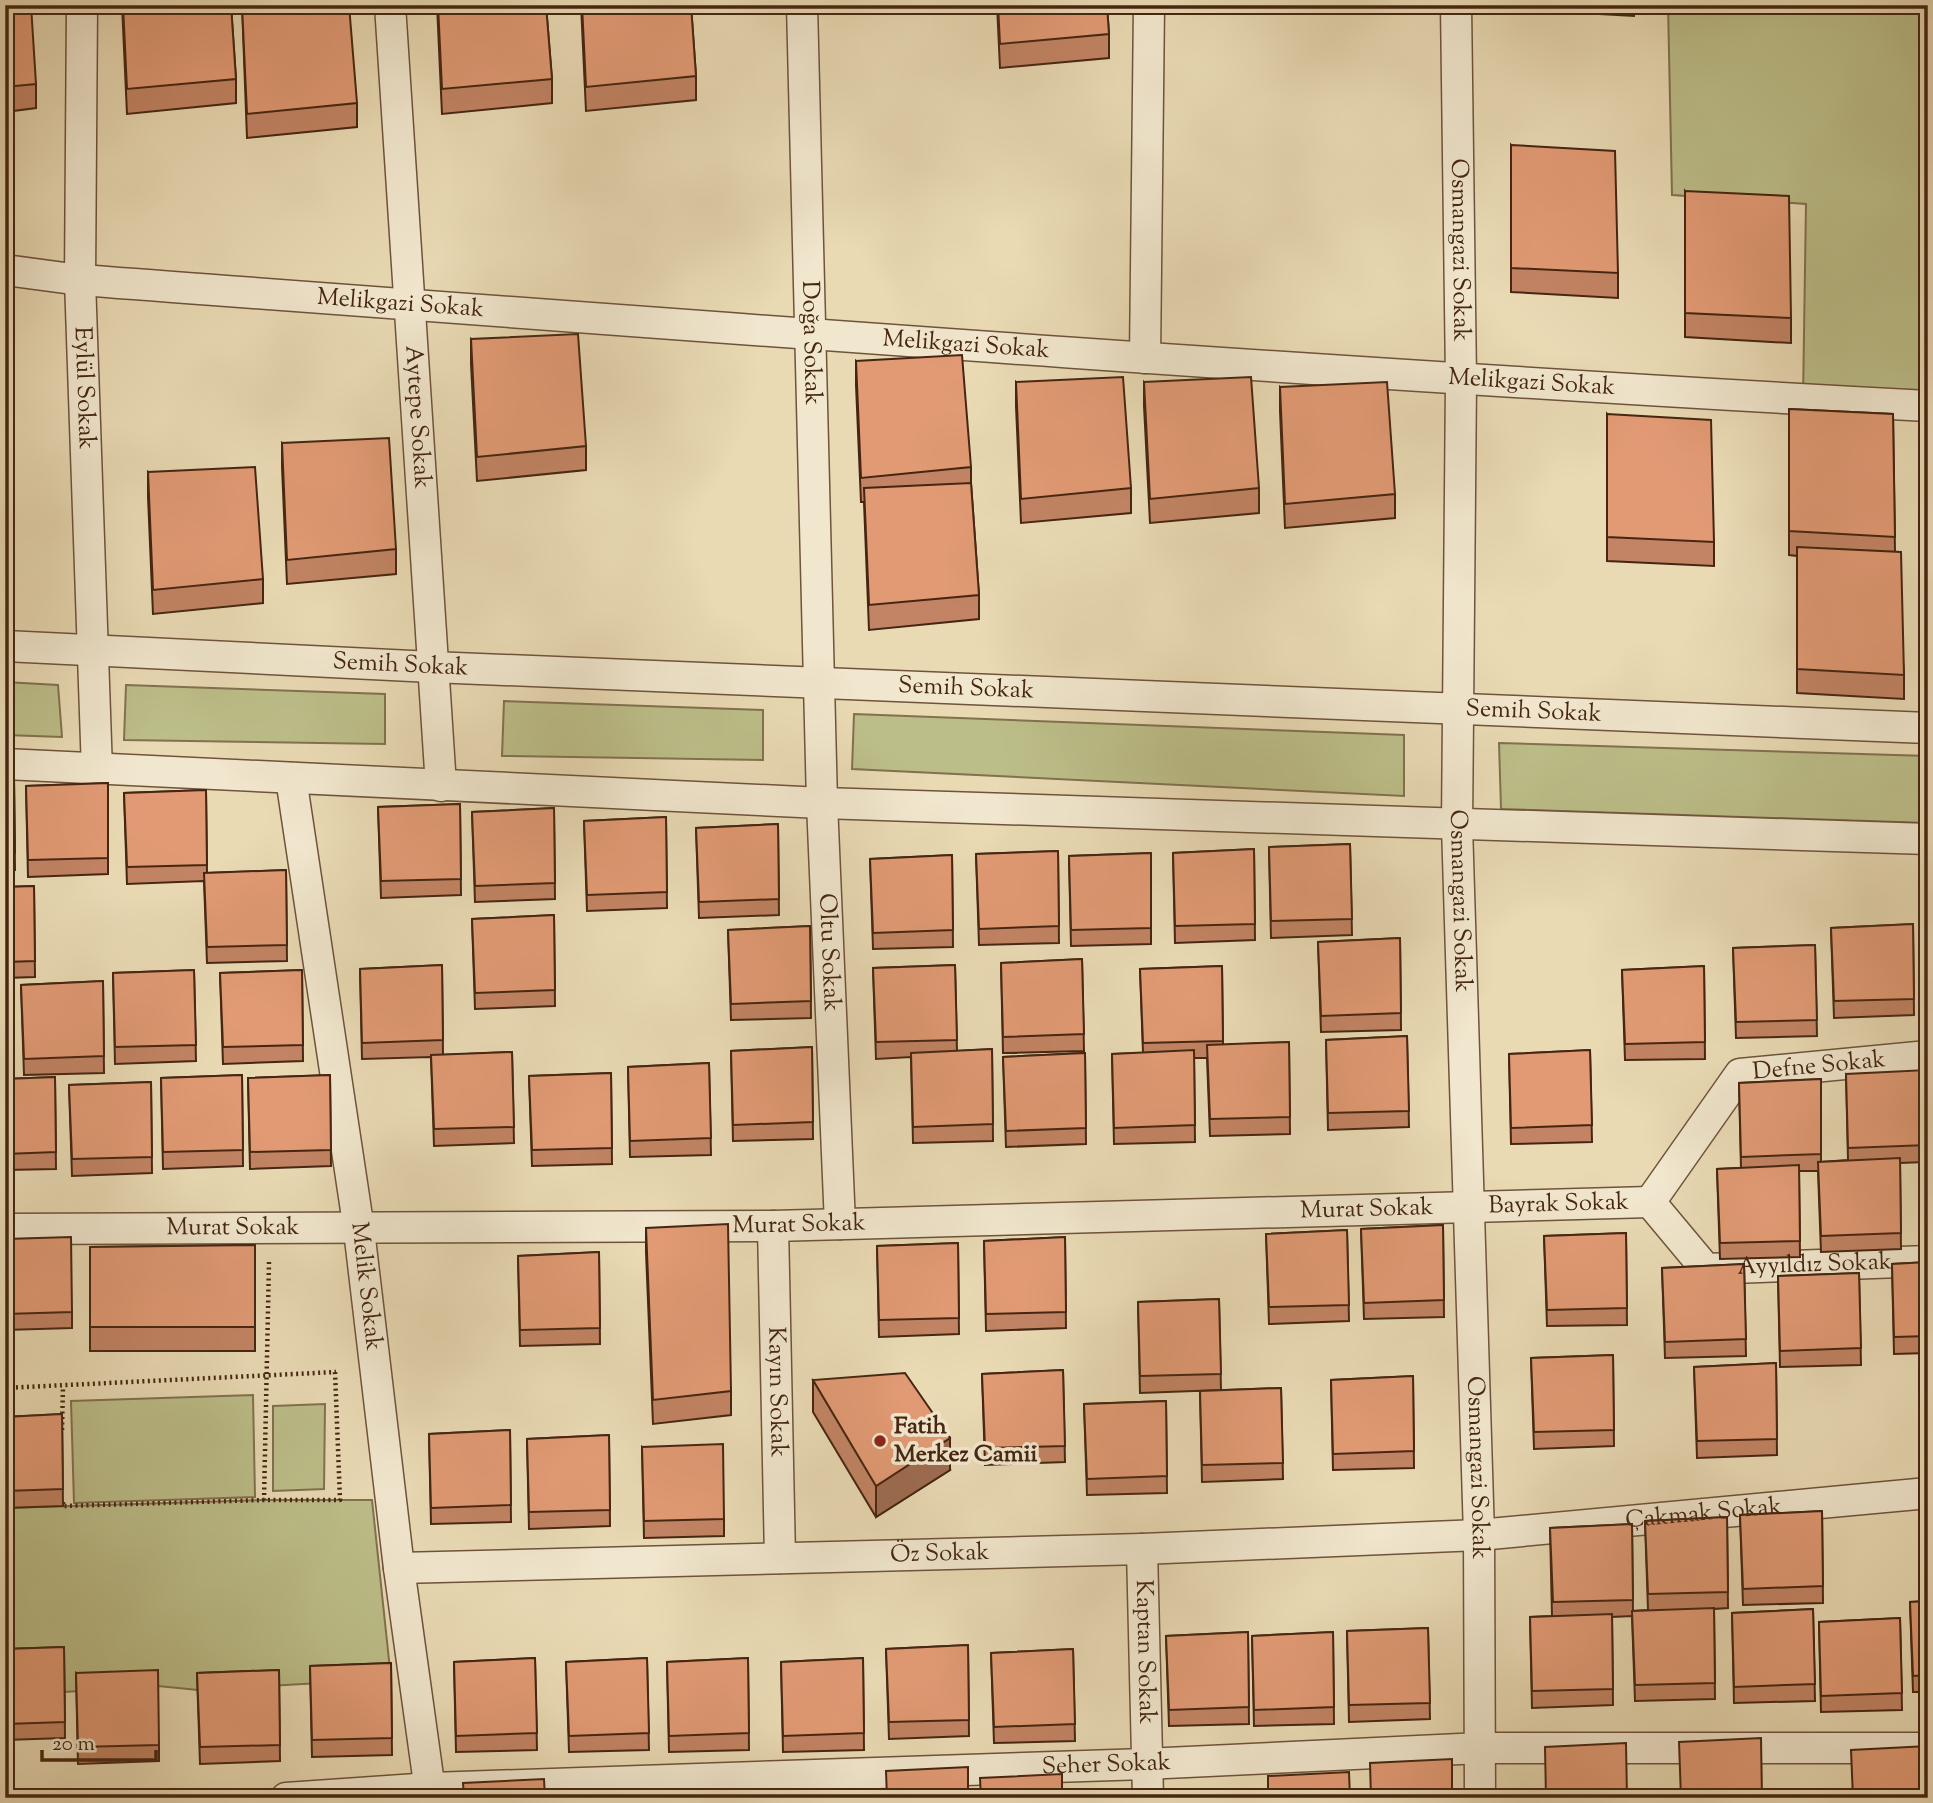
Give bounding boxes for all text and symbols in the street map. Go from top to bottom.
street label: Osmangazi Sokak [1441,158,1477,342]
street label: Doğa Sokak [792,280,829,406]
street label: Melikgazi Sokak [316,281,485,327]
street label: Melikgazi Sokak [881,322,1051,368]
street label: Eylül Sokak [65,326,103,450]
street label: Aytepe Sokak [395,344,439,490]
street label: Melikgazi Sokak [1447,361,1616,405]
street label: Semih Sokak [332,645,469,685]
street label: Semih Sokak [897,669,1035,709]
street label: Semih Sokak [1465,692,1602,732]
street label: Osmangazi Sokak [1440,809,1479,993]
street label: Oltu Sokak [809,893,848,1013]
street label: Defne Sokak [1751,1043,1887,1090]
street label: Bayrak Sokak [1488,1186,1629,1223]
street label: Murat Sokak [1300,1191,1434,1229]
street label: Murat Sokak [732,1206,866,1243]
street label: Murat Sokak [166,1211,300,1245]
street label: Melik Sokak [341,1220,390,1353]
street label: Ayyıldız Sokak [1737,1245,1892,1285]
street label: Kayın Sokak [758,1326,795,1458]
street label: Osmangazi Sokak [1457,1376,1496,1559]
place label: Fatih Merkez Camii [894,1410,1037,1472]
marker: Fatih Merkez Camii [872,1433,888,1449]
street label: Çakmak Sokak [1624,1490,1783,1538]
street label: Öz Sokak [890,1536,990,1572]
street label: Kaptan Sokak [1126,1579,1163,1725]
scale bar [42,1719,156,1763]
text: 20 m [52,1730,95,1760]
street label: Seher Sokak [1041,1746,1172,1784]

